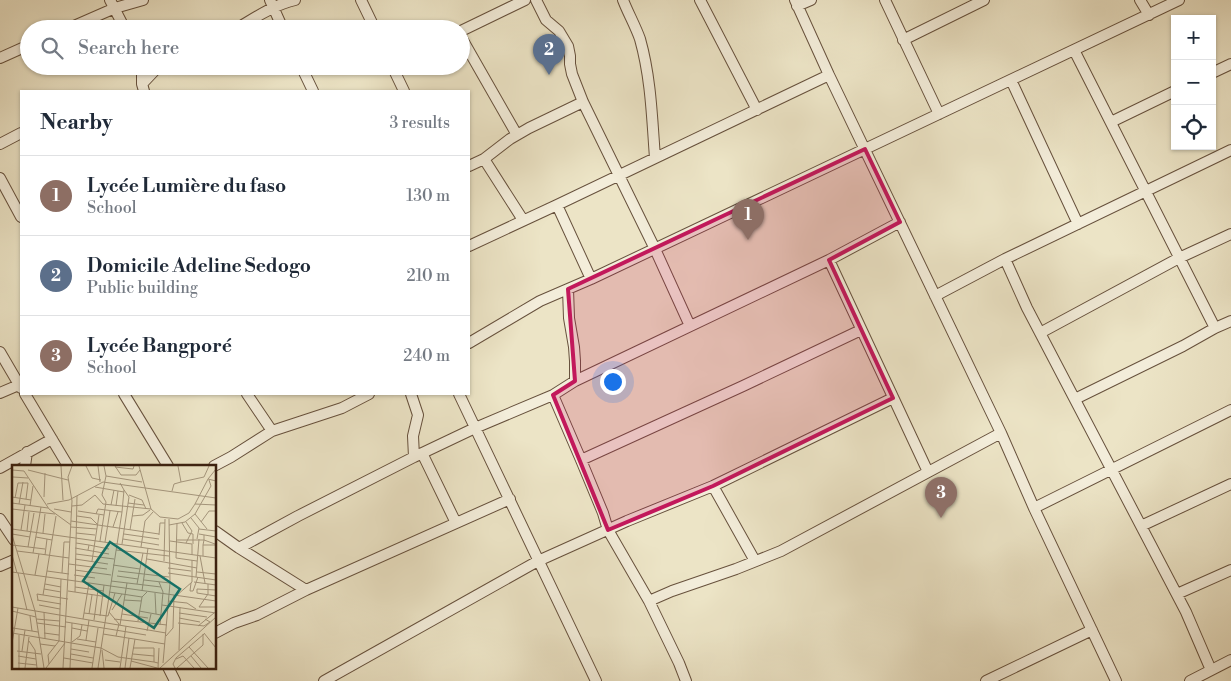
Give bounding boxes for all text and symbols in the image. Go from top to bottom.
map controls [1171,15,1216,150]
button: + [1171,15,1216,60]
search box [20,20,470,75]
icon: search [38,34,66,62]
pin: 2 [533,34,565,75]
text: Search here [78,36,179,60]
button: − [1171,60,1216,105]
button: locate [1171,105,1216,150]
text: Nearby [40,110,113,136]
text: 3 results [389,113,450,133]
text: Lycée Lumière du faso [87,174,286,198]
text: 1 [52,186,60,206]
text: 130 m [406,186,450,206]
text: School [87,198,136,218]
pin: 1 [732,199,764,240]
text: Domicile Adeline Sedogo [87,254,311,278]
text: 2 [51,266,61,286]
text: 210 m [406,266,450,286]
text: Public building [87,278,198,298]
text: Lycée Bangporé [87,334,232,358]
text: 3 [51,346,61,366]
text: 240 m [403,346,450,366]
text: School [87,358,136,378]
your location [600,369,626,395]
inset map [12,465,216,668]
pin: 3 [925,477,957,518]

